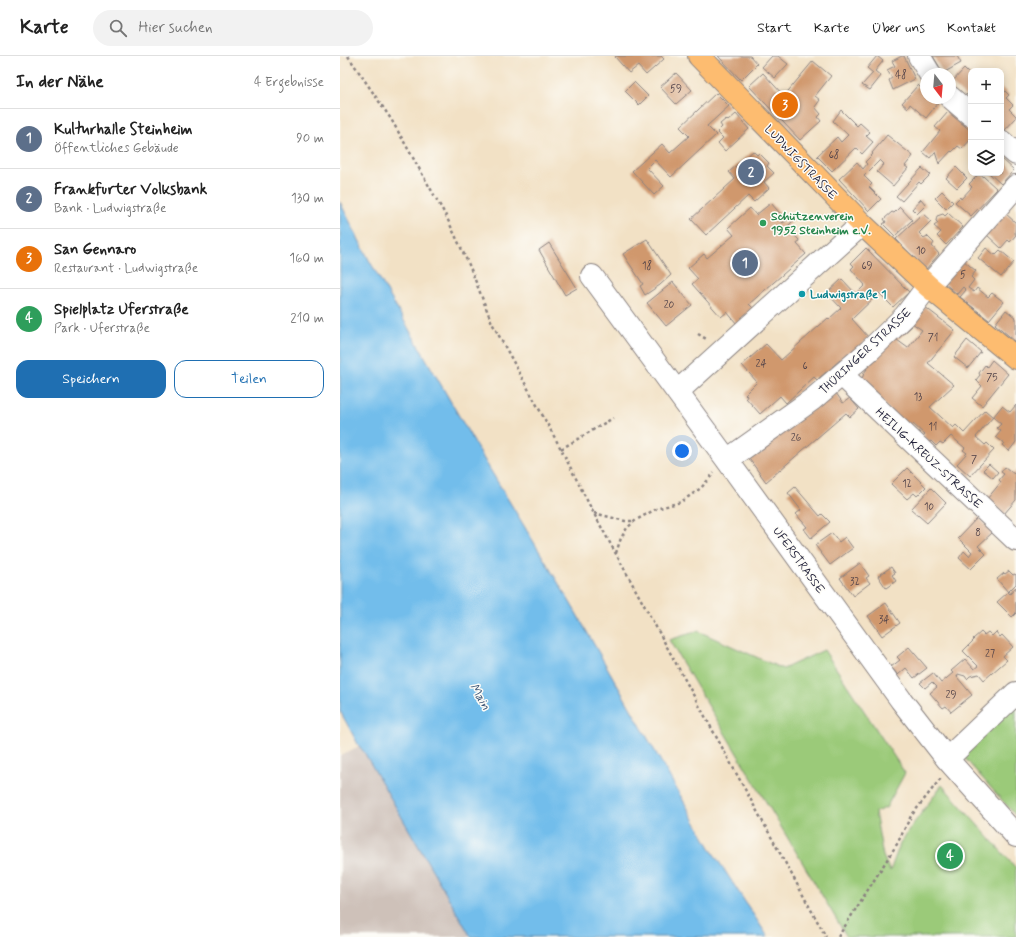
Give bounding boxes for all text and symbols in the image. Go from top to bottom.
search box [93,10,373,46]
text: Karte [20,15,69,40]
icon: search [107,17,129,39]
text: Hier suchen [139,18,213,38]
text: Start [757,19,792,37]
text: Karte [814,19,849,37]
text: Über uns [871,19,925,37]
text: Kontakt [947,19,996,37]
house number: 48 [895,68,907,82]
north arrow [920,68,956,104]
map controls [968,68,1004,176]
button: + [968,68,1004,104]
text: In der Nähe [16,71,104,93]
text: 4 Ergebnisse [254,74,324,91]
house number: 59 [670,83,682,96]
pin: 3 [772,90,798,120]
button: − [968,104,1004,140]
text: Kulturhalle Steinheim [54,120,193,140]
street label: LUDWIGSTRASSE [760,122,840,204]
text: 1 [26,130,32,147]
text: 90 m [296,130,324,147]
text: Öffentliches Gebäude [54,140,179,157]
button: layers [968,140,1004,176]
house number: 68 [829,148,839,162]
pin: 2 [738,157,764,187]
text: Frankfurter Volksbank [54,180,207,200]
text: 2 [26,190,32,207]
text: 130 m [291,190,324,207]
text: Bank · Ludwigstraße [54,200,166,217]
place label: Schützenverein 1952 Steinheim e.V. [771,209,871,239]
marker: Schützenverein 1952 Steinheim e.V. [758,218,768,228]
text: San Gennaro [54,240,136,260]
house number: 10 [916,245,926,258]
pin: 1 [732,248,758,278]
text: 3 [26,250,32,267]
text: 160 m [289,250,324,267]
house number: 18 [642,259,652,273]
text: Restaurant · Ludwigstraße [54,260,198,277]
house number: 69 [861,260,873,273]
house number: 5 [960,269,966,282]
place label: Ludwigstraße 1 [810,287,887,303]
marker: Ludwigstraße 1 [797,289,807,299]
house number: 20 [664,299,675,312]
text: Spielplatz Uferstraße [54,300,189,320]
street label: THÜRINGER STRASSE [816,304,916,399]
text: 4 [25,310,33,327]
text: 210 m [290,310,324,327]
text: Park · Uferstraße [54,320,150,337]
house number: 71 [928,332,938,345]
house number: 24 [756,358,766,371]
button: Speichern [16,360,166,398]
button: Teilen [174,360,324,398]
house number: 6 [802,360,808,373]
house number: 75 [986,372,998,385]
house number: 13 [914,391,922,404]
street label: HEILIG-KREUZ-STRASSE [871,405,986,513]
house number: 11 [929,421,937,434]
house number: 26 [791,432,802,445]
your location [672,441,692,461]
house number: 7 [971,454,977,467]
house number: 12 [902,478,912,491]
house number: 10 [924,501,934,514]
street label: UFERSTRASSE [768,524,828,598]
house number: 8 [975,527,981,540]
house number: 32 [850,576,860,589]
house number: 34 [879,614,889,627]
house number: 27 [985,648,995,661]
water label: Main [465,680,494,713]
house number: 29 [946,689,956,702]
pin: 4 [937,841,963,871]

